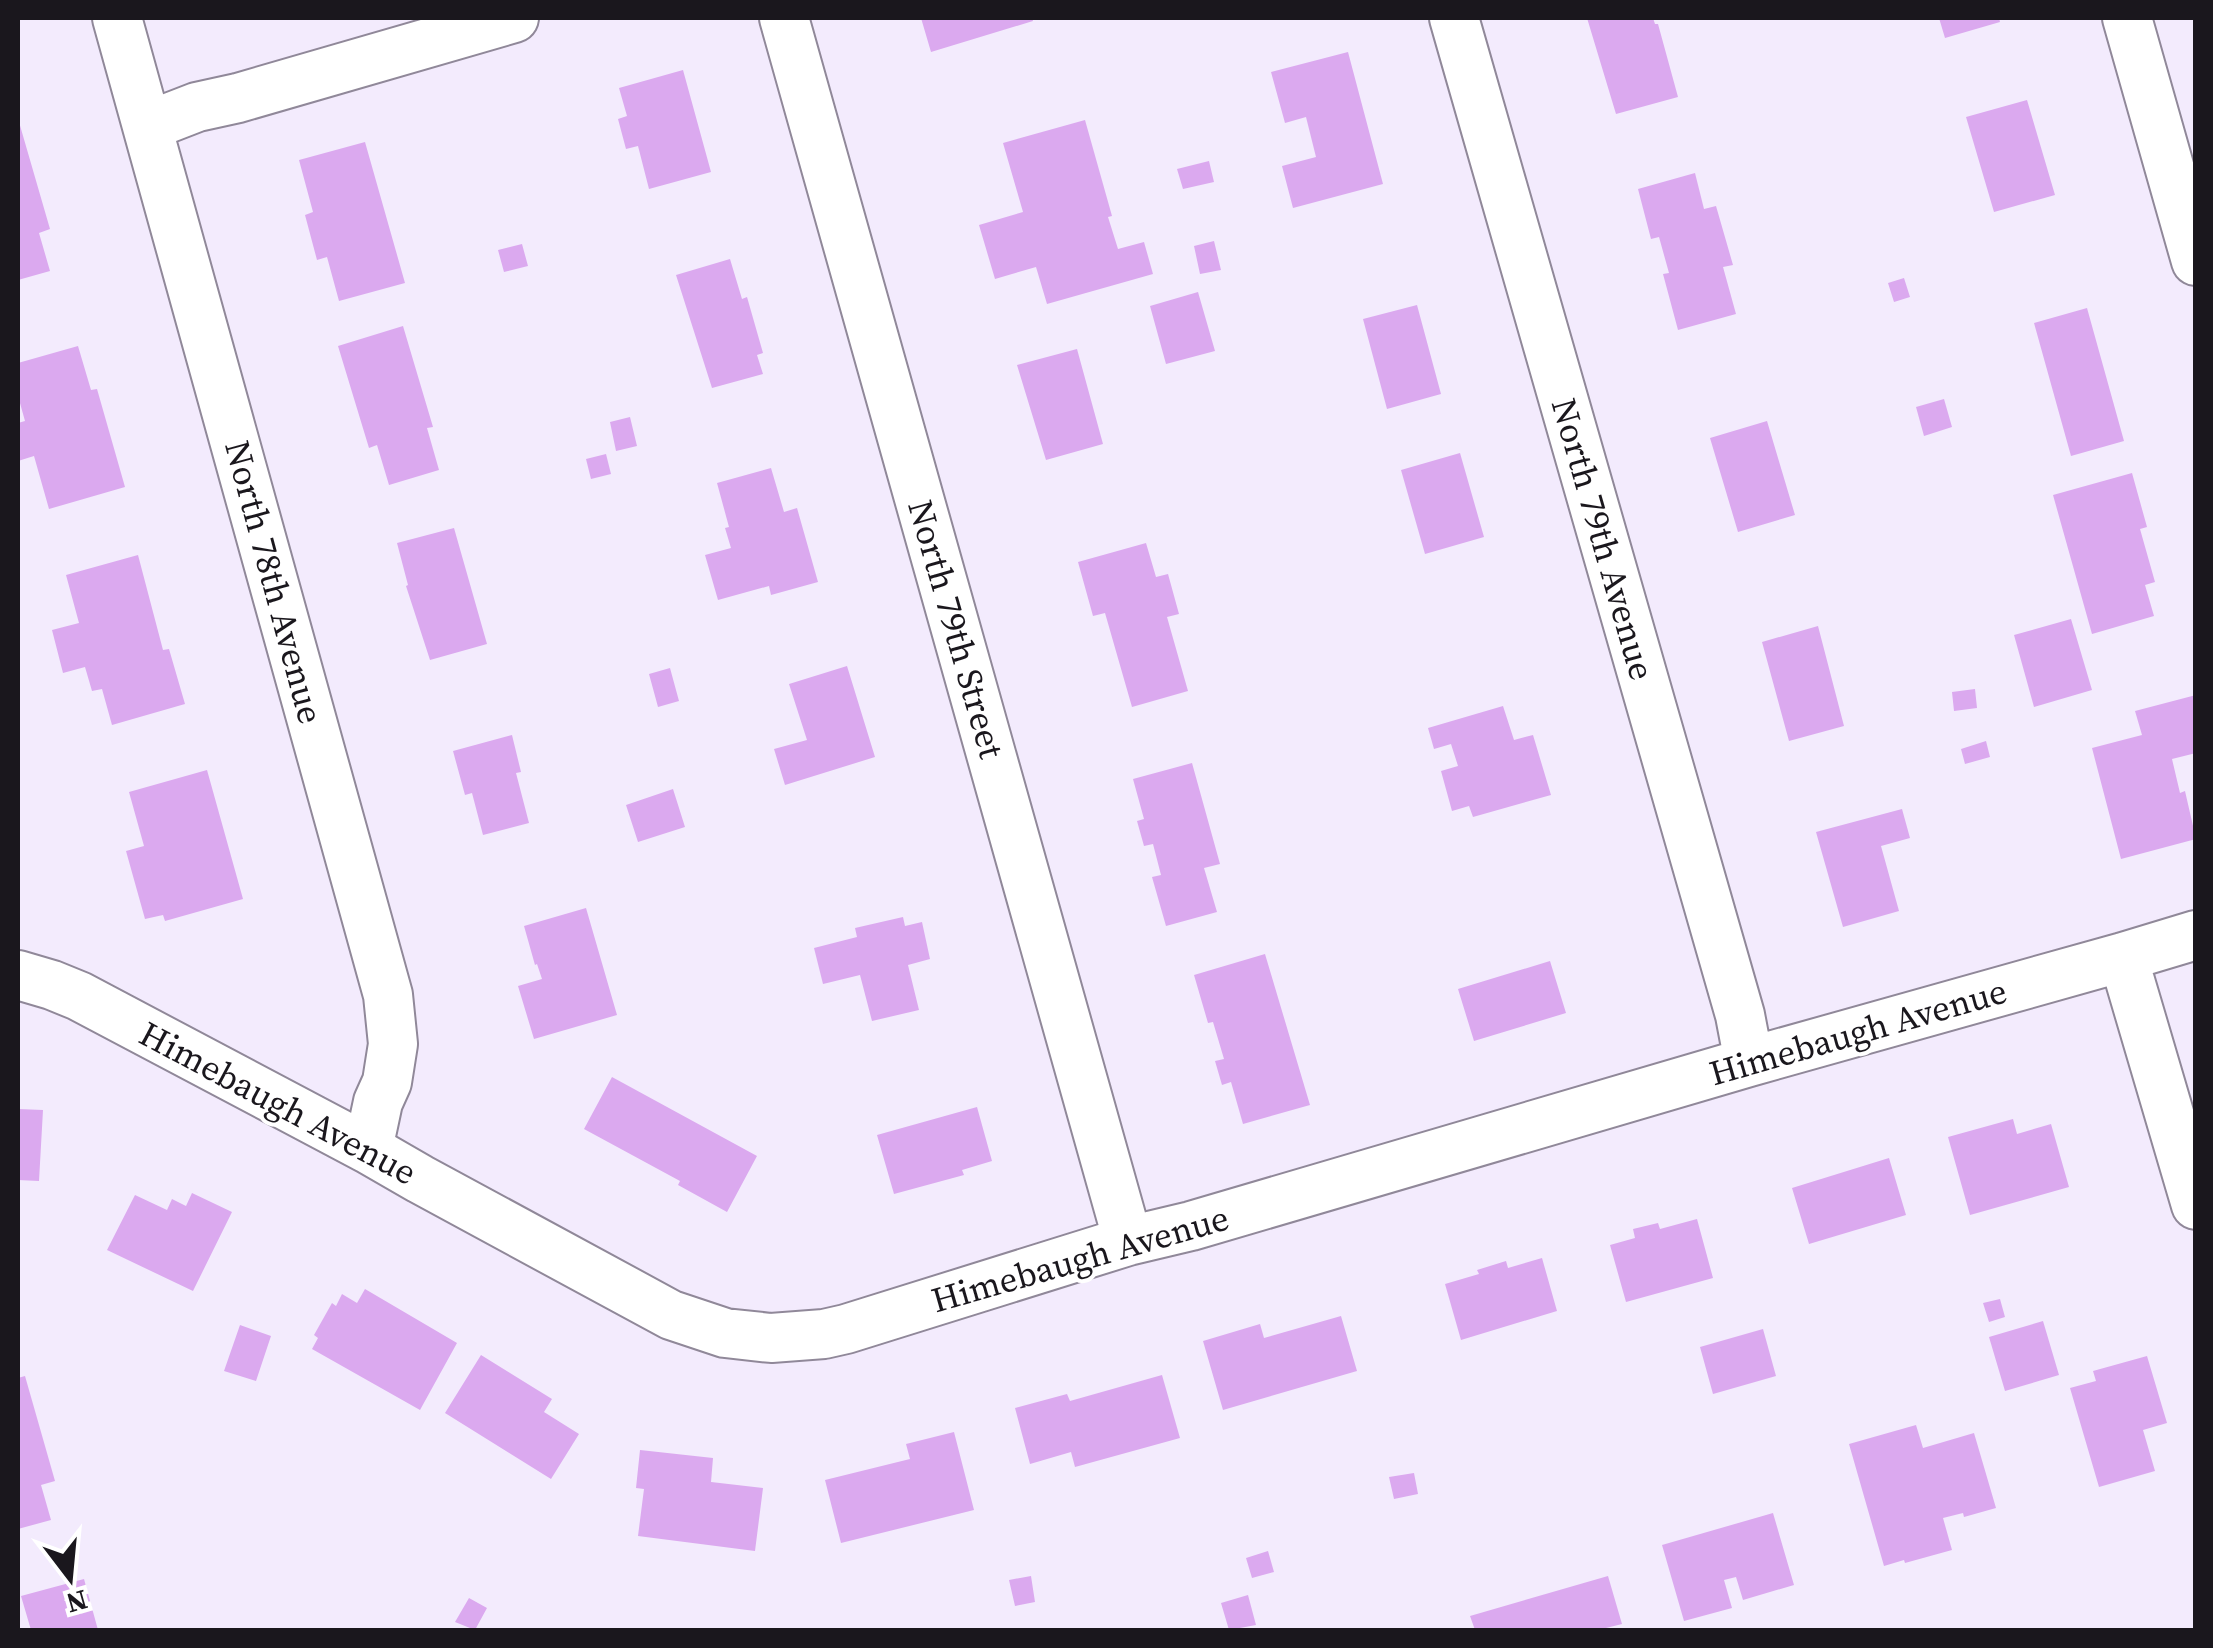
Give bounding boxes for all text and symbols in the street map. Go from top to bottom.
street label: North 79th Avenue [1540,393,1666,685]
street label: North 78th Avenue [213,435,335,729]
street label: North 79th Street [896,494,1016,764]
street label: Himebaugh Avenue [1704,967,2012,1097]
street label: Himebaugh Avenue [131,1010,425,1196]
street label: Himebaugh Avenue [926,1194,1234,1324]
north arrow [20,1528,120,1628]
text: N [62,1581,92,1623]

